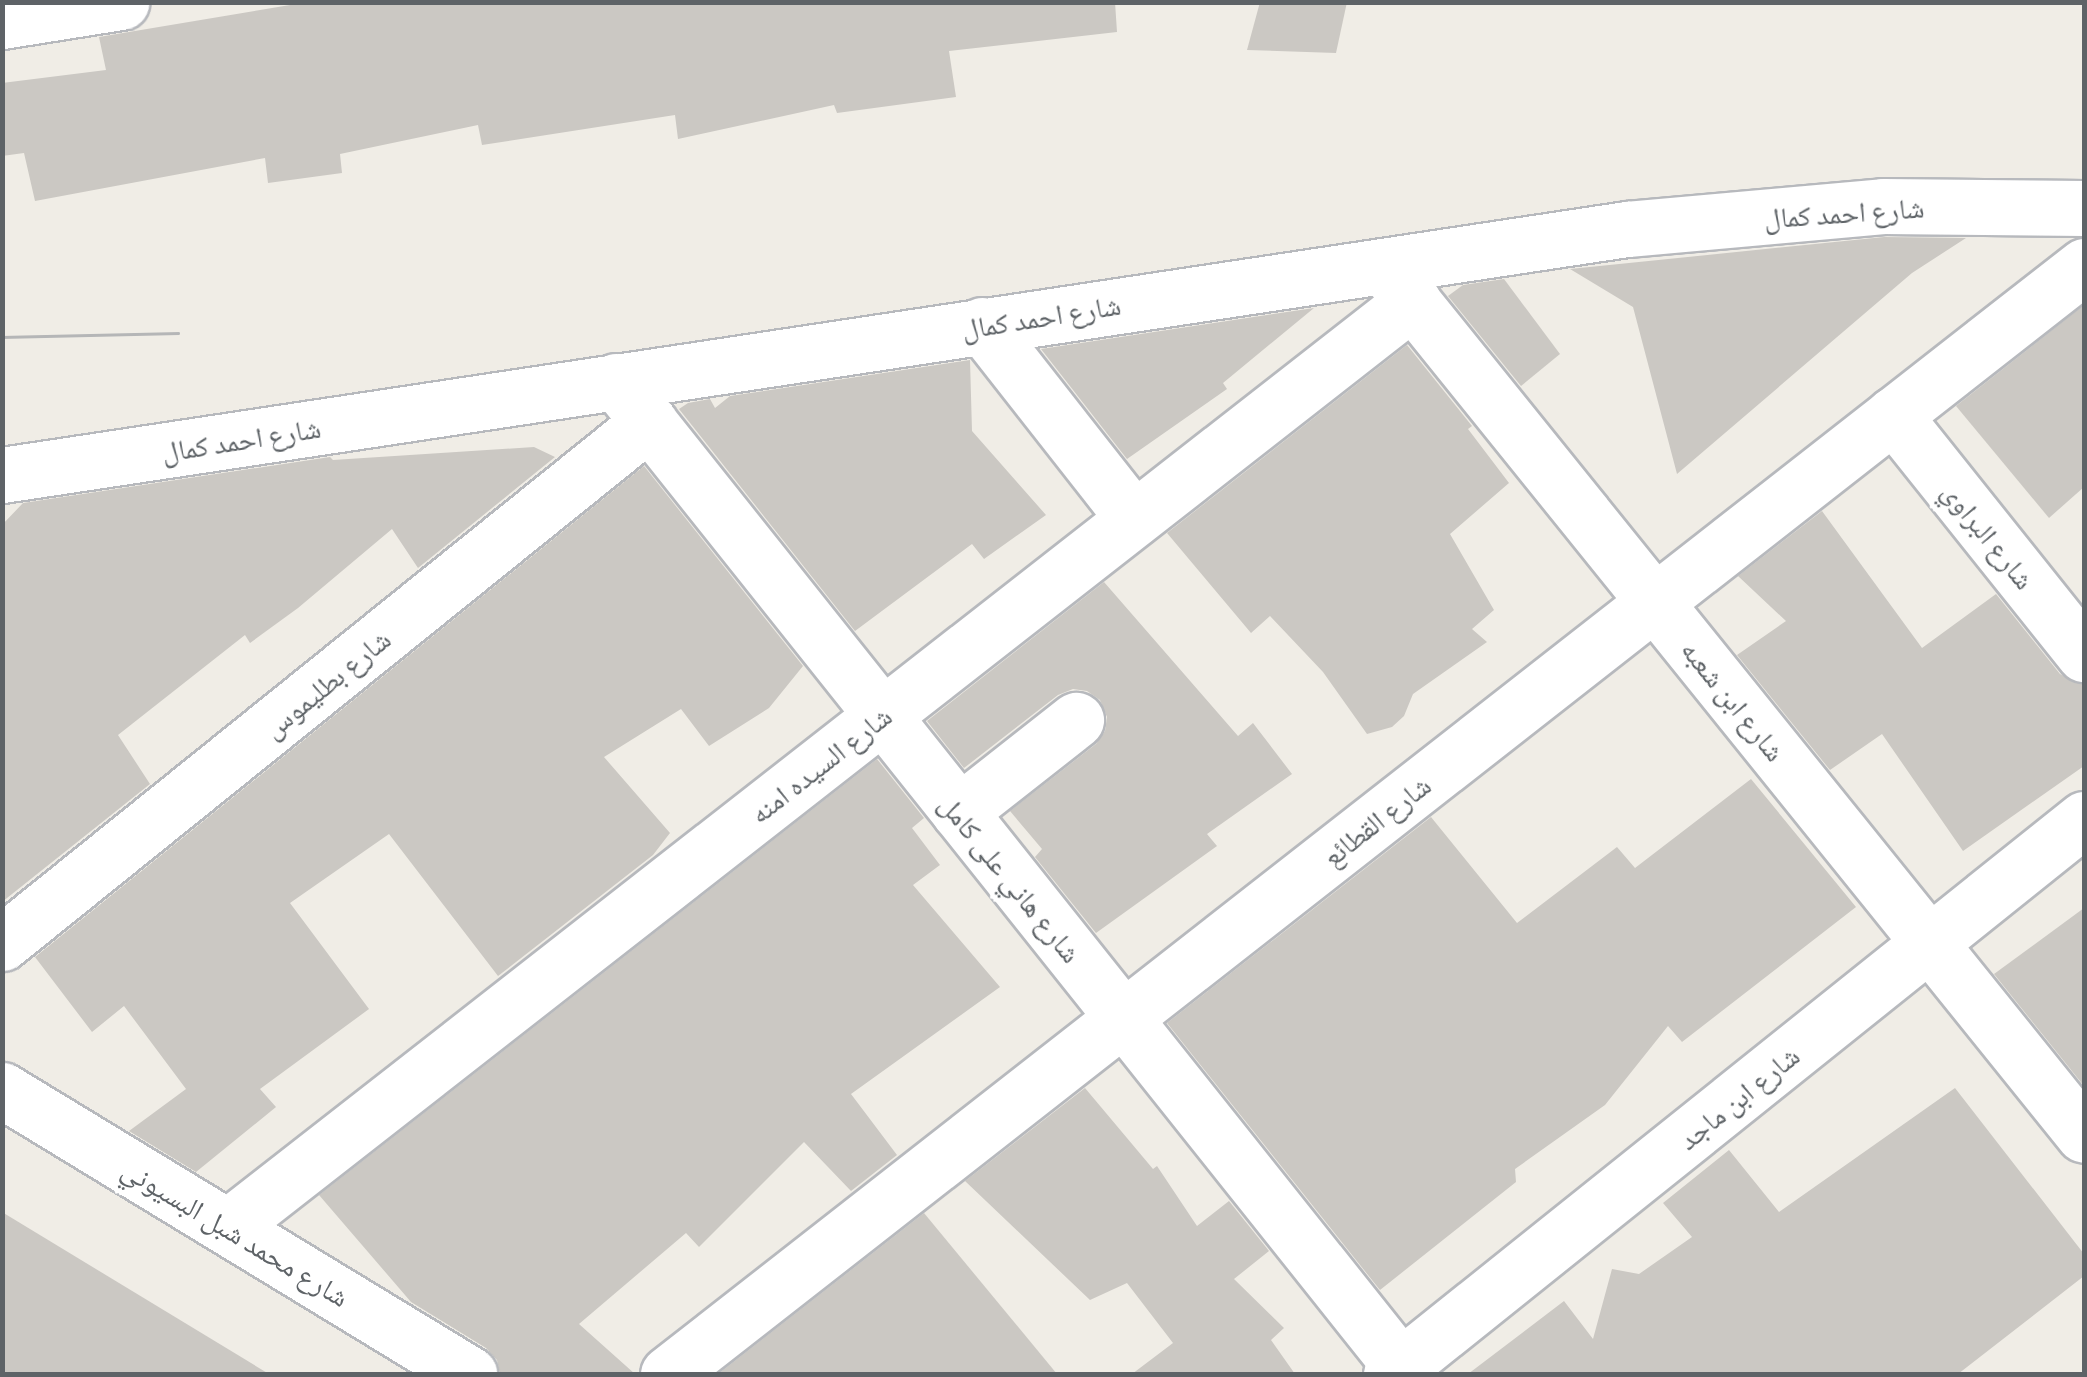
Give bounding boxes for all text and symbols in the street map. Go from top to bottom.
street label: شارع احمد كمال [1763,190,1925,234]
street label: شارع احمد كمال [959,287,1123,345]
street label: شارع احمد كمال [159,410,323,468]
street label: شارع البراوي [1936,475,2042,595]
street label: شارع بطليموس [256,621,396,745]
street label: شارع ابن شعبه [1675,633,1793,767]
street label: شارع السيده امنه [742,698,898,830]
street label: شارع القطائع [1315,767,1437,873]
street label: شارع هاني على كامل [933,787,1089,969]
street label: شارع ابن ماجد [1671,1038,1805,1156]
street label: شارع محمد شبل البسيوني [116,1151,356,1313]

